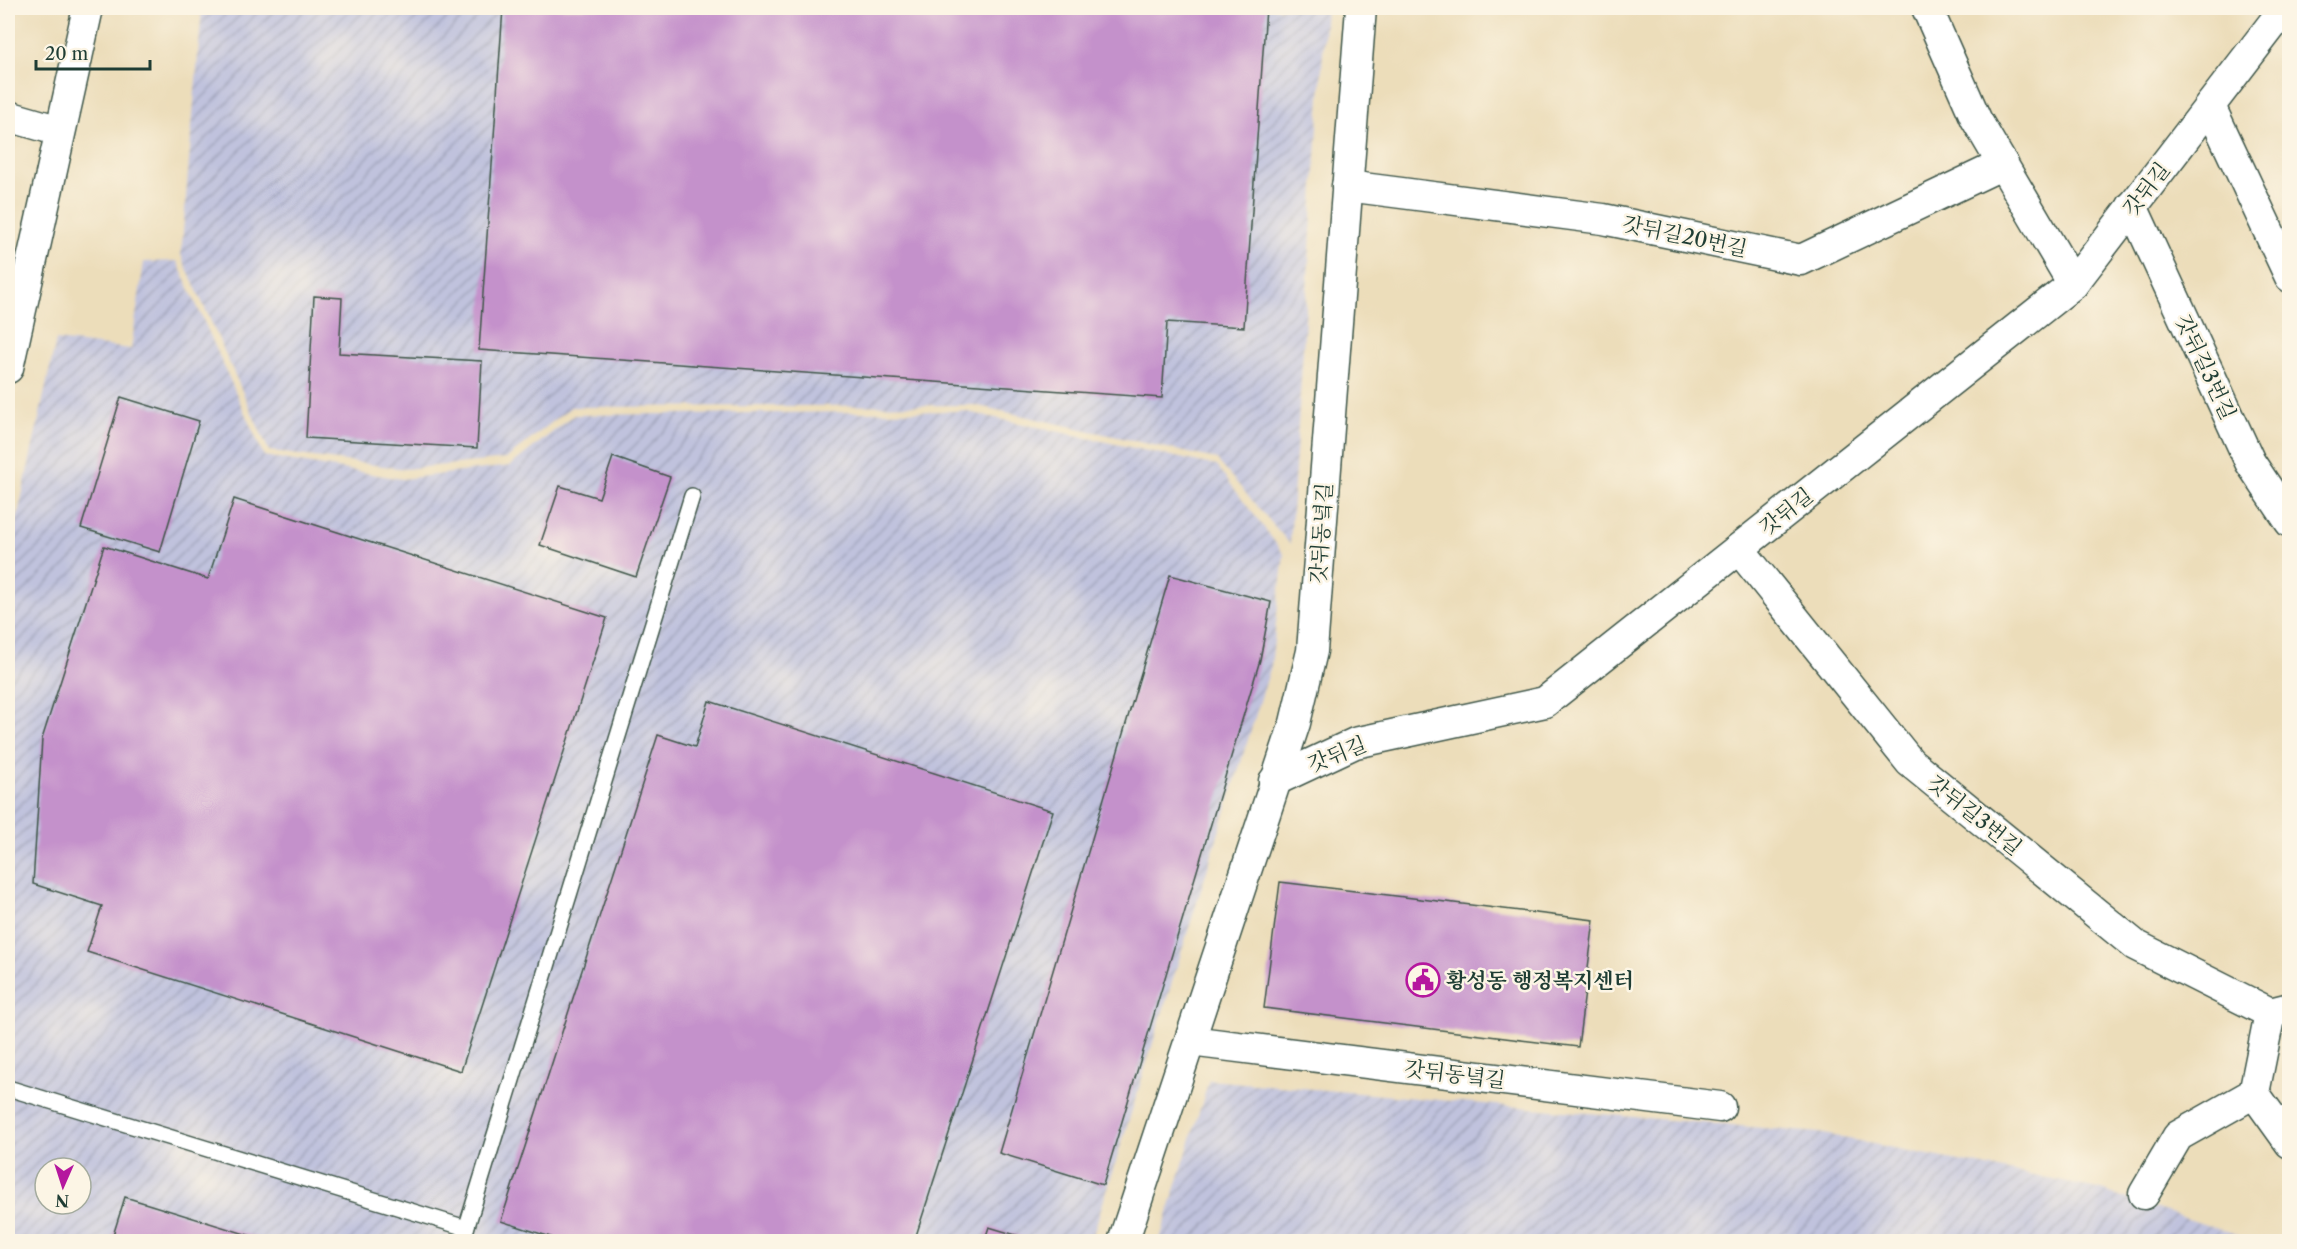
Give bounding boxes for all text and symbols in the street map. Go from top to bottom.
scale bar [36,33,150,71]
text: 20 m [45,43,89,65]
street label: 갓뒤길 [2117,157,2175,221]
street label: 갓뒤길20번길 [1620,211,1750,261]
street label: 갓뒤길3번길 [2171,311,2241,423]
street label: 갓뒤동녘길 [1305,482,1337,584]
street label: 갓뒤길 [1754,482,1818,540]
street label: 갓뒤길 [1304,731,1370,777]
street label: 갓뒤길3번길 [1923,770,2027,860]
public building icon: 황성동 행정복지센터 [1405,962,1441,998]
place label: 황성동 행정복지센터 [1446,968,1634,993]
street label: 갓뒤동녘길 [1403,1055,1507,1093]
north arrow [33,1156,93,1216]
text: N [55,1191,70,1211]

